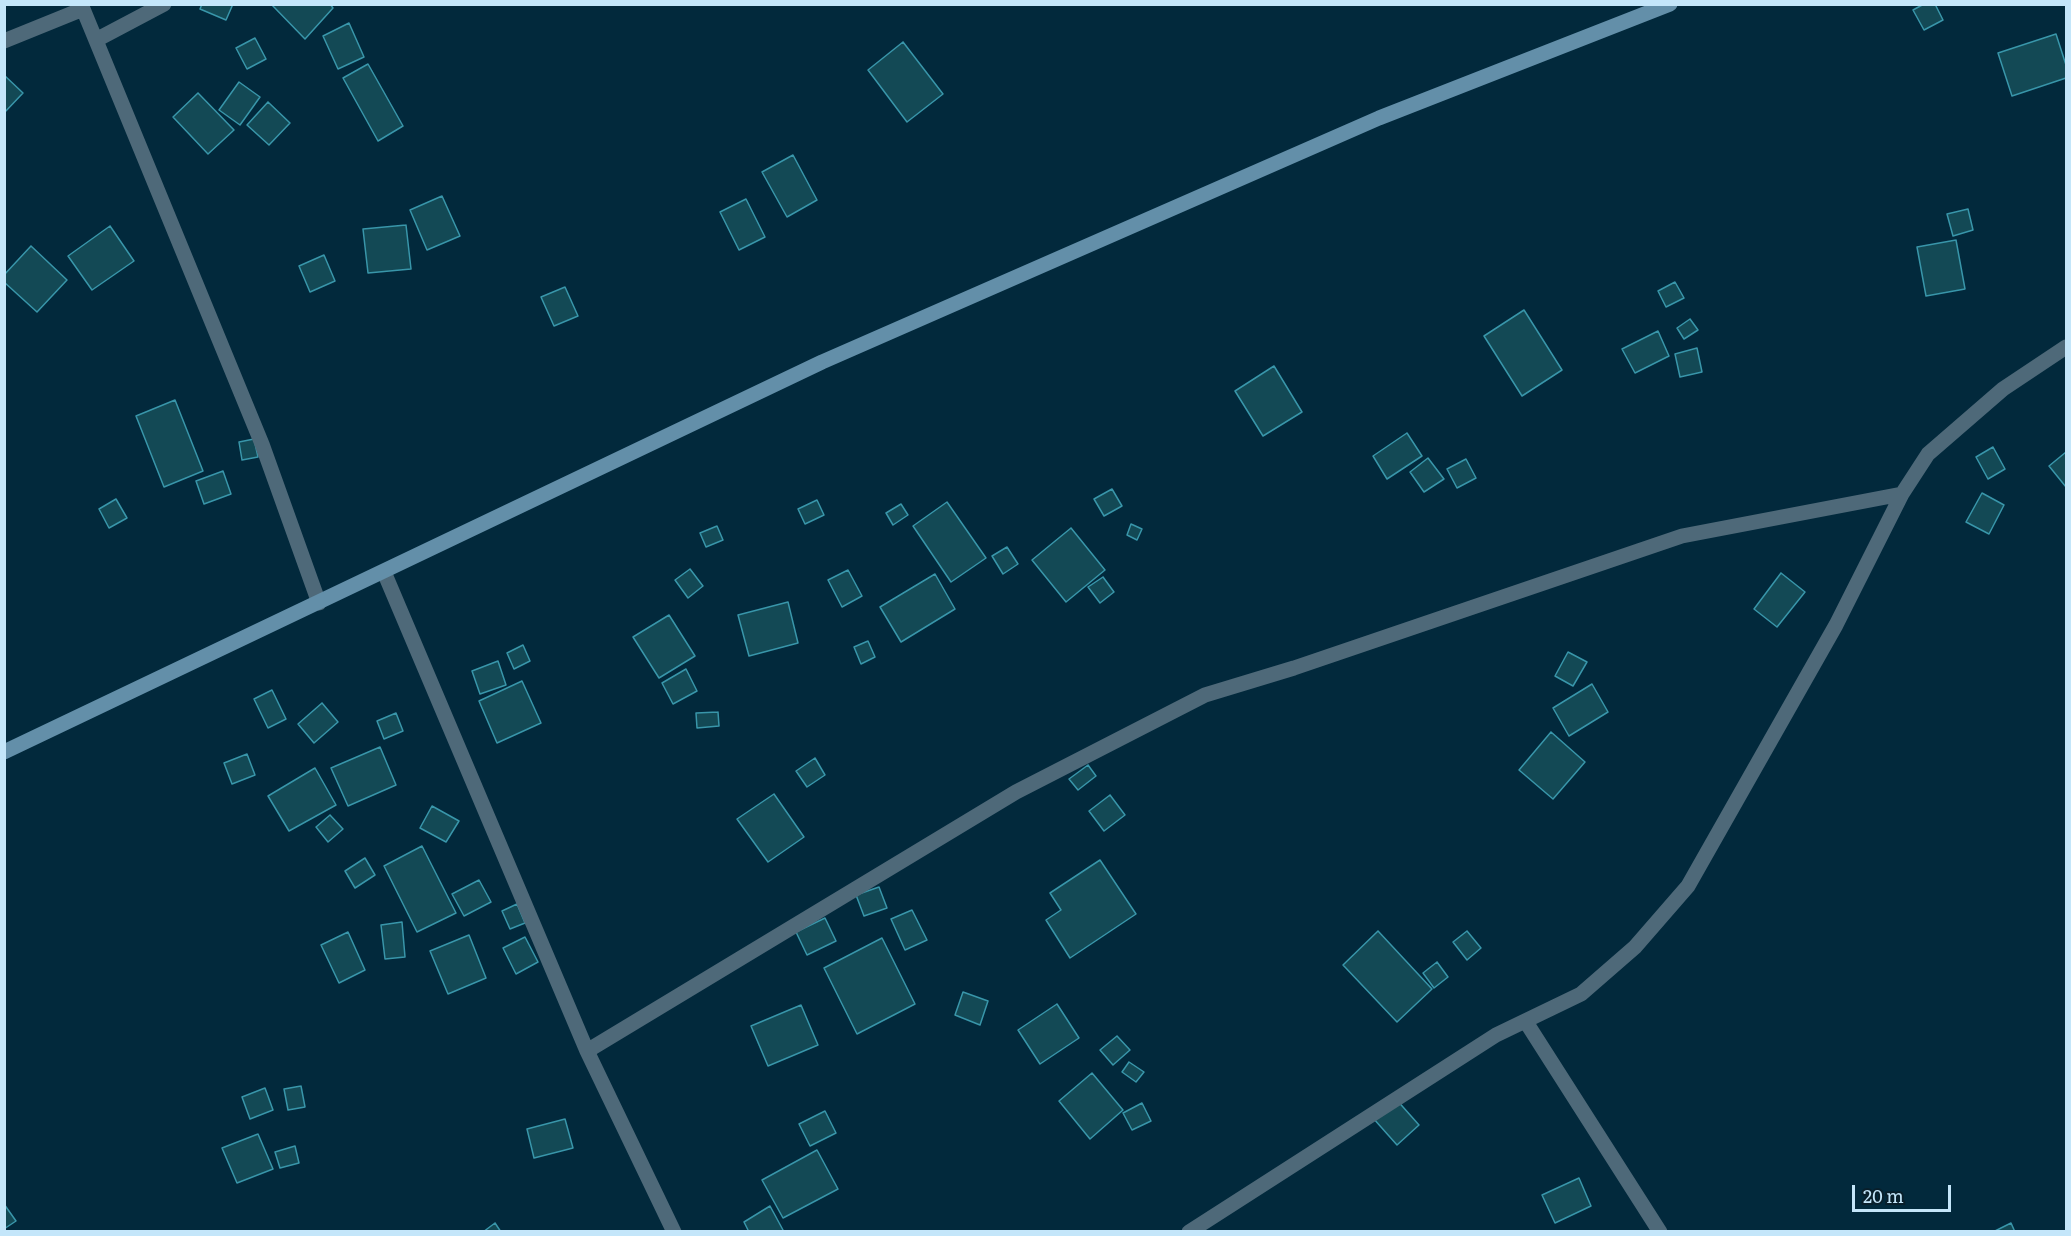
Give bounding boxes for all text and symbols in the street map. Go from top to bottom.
scale bar [1855,1173,1954,1211]
text: 20 m [1863,1182,1904,1209]

